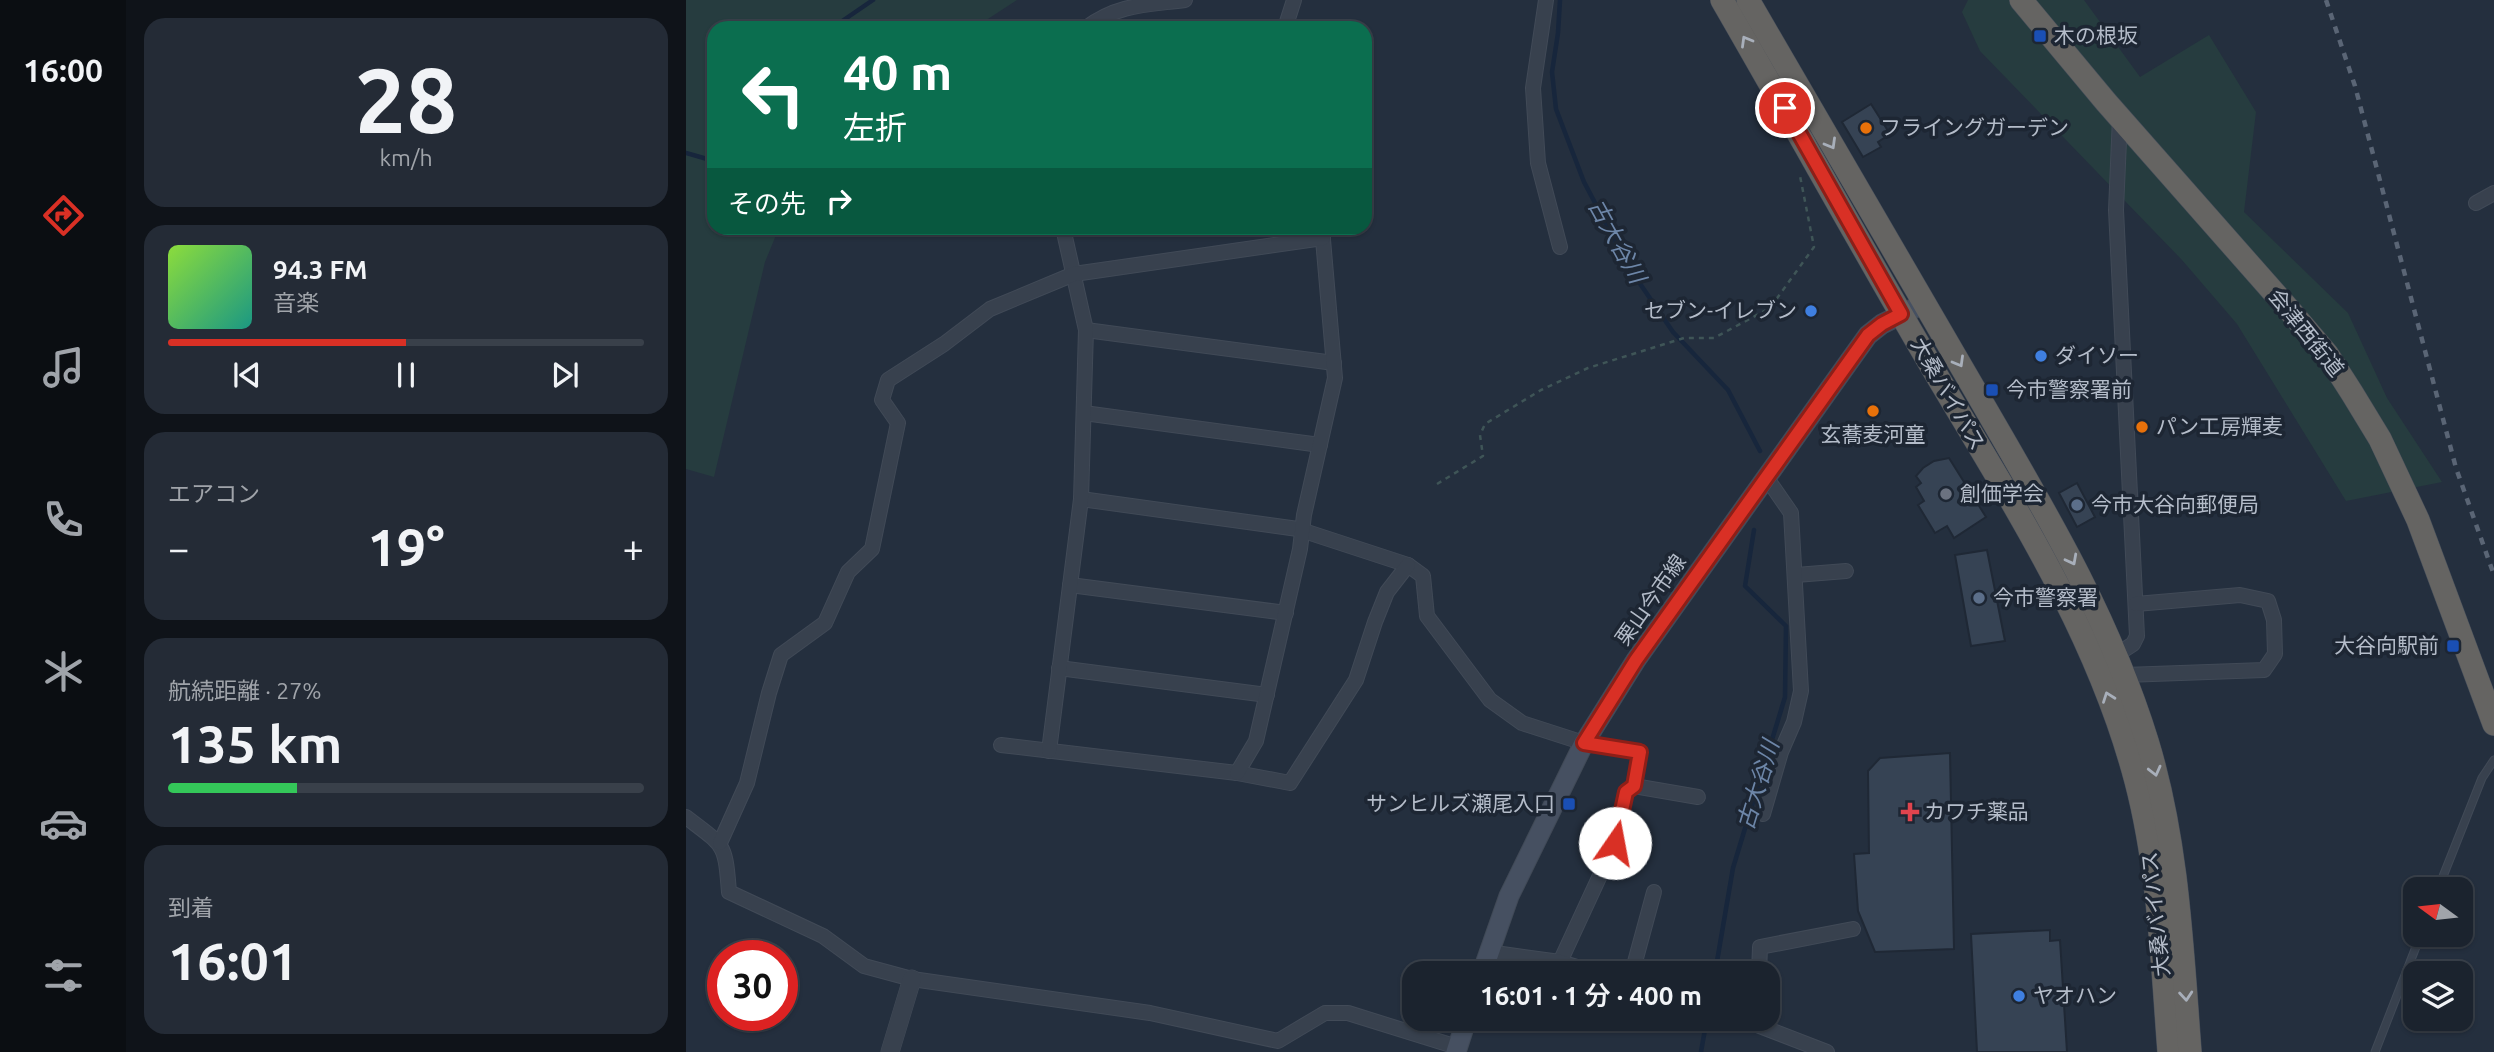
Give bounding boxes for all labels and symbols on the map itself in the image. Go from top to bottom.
place label: 木の根坂 [2054,23,2138,47]
marker: 木の根坂 [2032,28,2048,44]
one-way arrow [1741,36,1754,49]
pin [1755,78,1815,138]
place label: フライングガーデン [1880,115,2069,139]
marker: フライングガーデン [1858,120,1874,136]
one-way arrow [1823,136,1836,149]
water label: 古大谷川 [1584,194,1652,290]
street label: 会津西街道 [2264,284,2349,381]
place label: セブン-イレブン [1644,298,1797,322]
marker: セブン-イレブン [1803,303,1819,319]
street label: 大桑バイパス [1907,333,1991,454]
place label: ダイソー [2055,343,2139,367]
marker: ダイソー [2033,348,2049,364]
one-way arrow [1951,355,1964,368]
place label: 今市警察署前 [2006,377,2132,401]
marker: 今市警察署前 [1984,382,2000,398]
marker: 玄蕎麦河童 [1865,403,1881,419]
place label: パン工房輝麦 [2156,414,2283,438]
marker: パン工房輝麦 [2134,419,2150,435]
place label: 玄蕎麦河童 [1821,422,1926,446]
place label: 創価学会 [1960,481,2044,505]
marker: 創価学会 [1938,486,1954,502]
place label: 今市大谷向郵便局 [2091,492,2259,516]
marker: 今市大谷向郵便局 [2069,497,2085,513]
street label: 栗山今市線 [1610,550,1690,649]
one-way arrow [2064,552,2077,565]
place label: 今市警察署 [1993,585,2098,609]
marker: 今市警察署 [1971,590,1987,606]
place label: 大谷向駅前 [2334,633,2439,657]
marker: 大谷向駅前 [2445,638,2461,654]
one-way arrow [2103,691,2117,703]
water label: 古大谷川 [1732,734,1784,832]
one-way arrow [2147,765,2161,777]
place label: サンヒルズ瀬尾入口 [1366,791,1555,815]
marker: サンヒルズ瀬尾入口 [1561,796,1577,812]
place label: カワチ薬品 [1924,799,2029,823]
marker: カワチ薬品 [1902,804,1918,820]
position arrow [1578,806,1652,880]
street label: 大桑バイパス [2137,850,2174,978]
north arrow [2403,877,2473,947]
speed limit sign: 30 [707,940,798,1031]
place label: ヤオハン [2033,983,2117,1007]
marker: ヤオハン [2011,988,2027,1004]
one-way arrow [2178,991,2193,1002]

